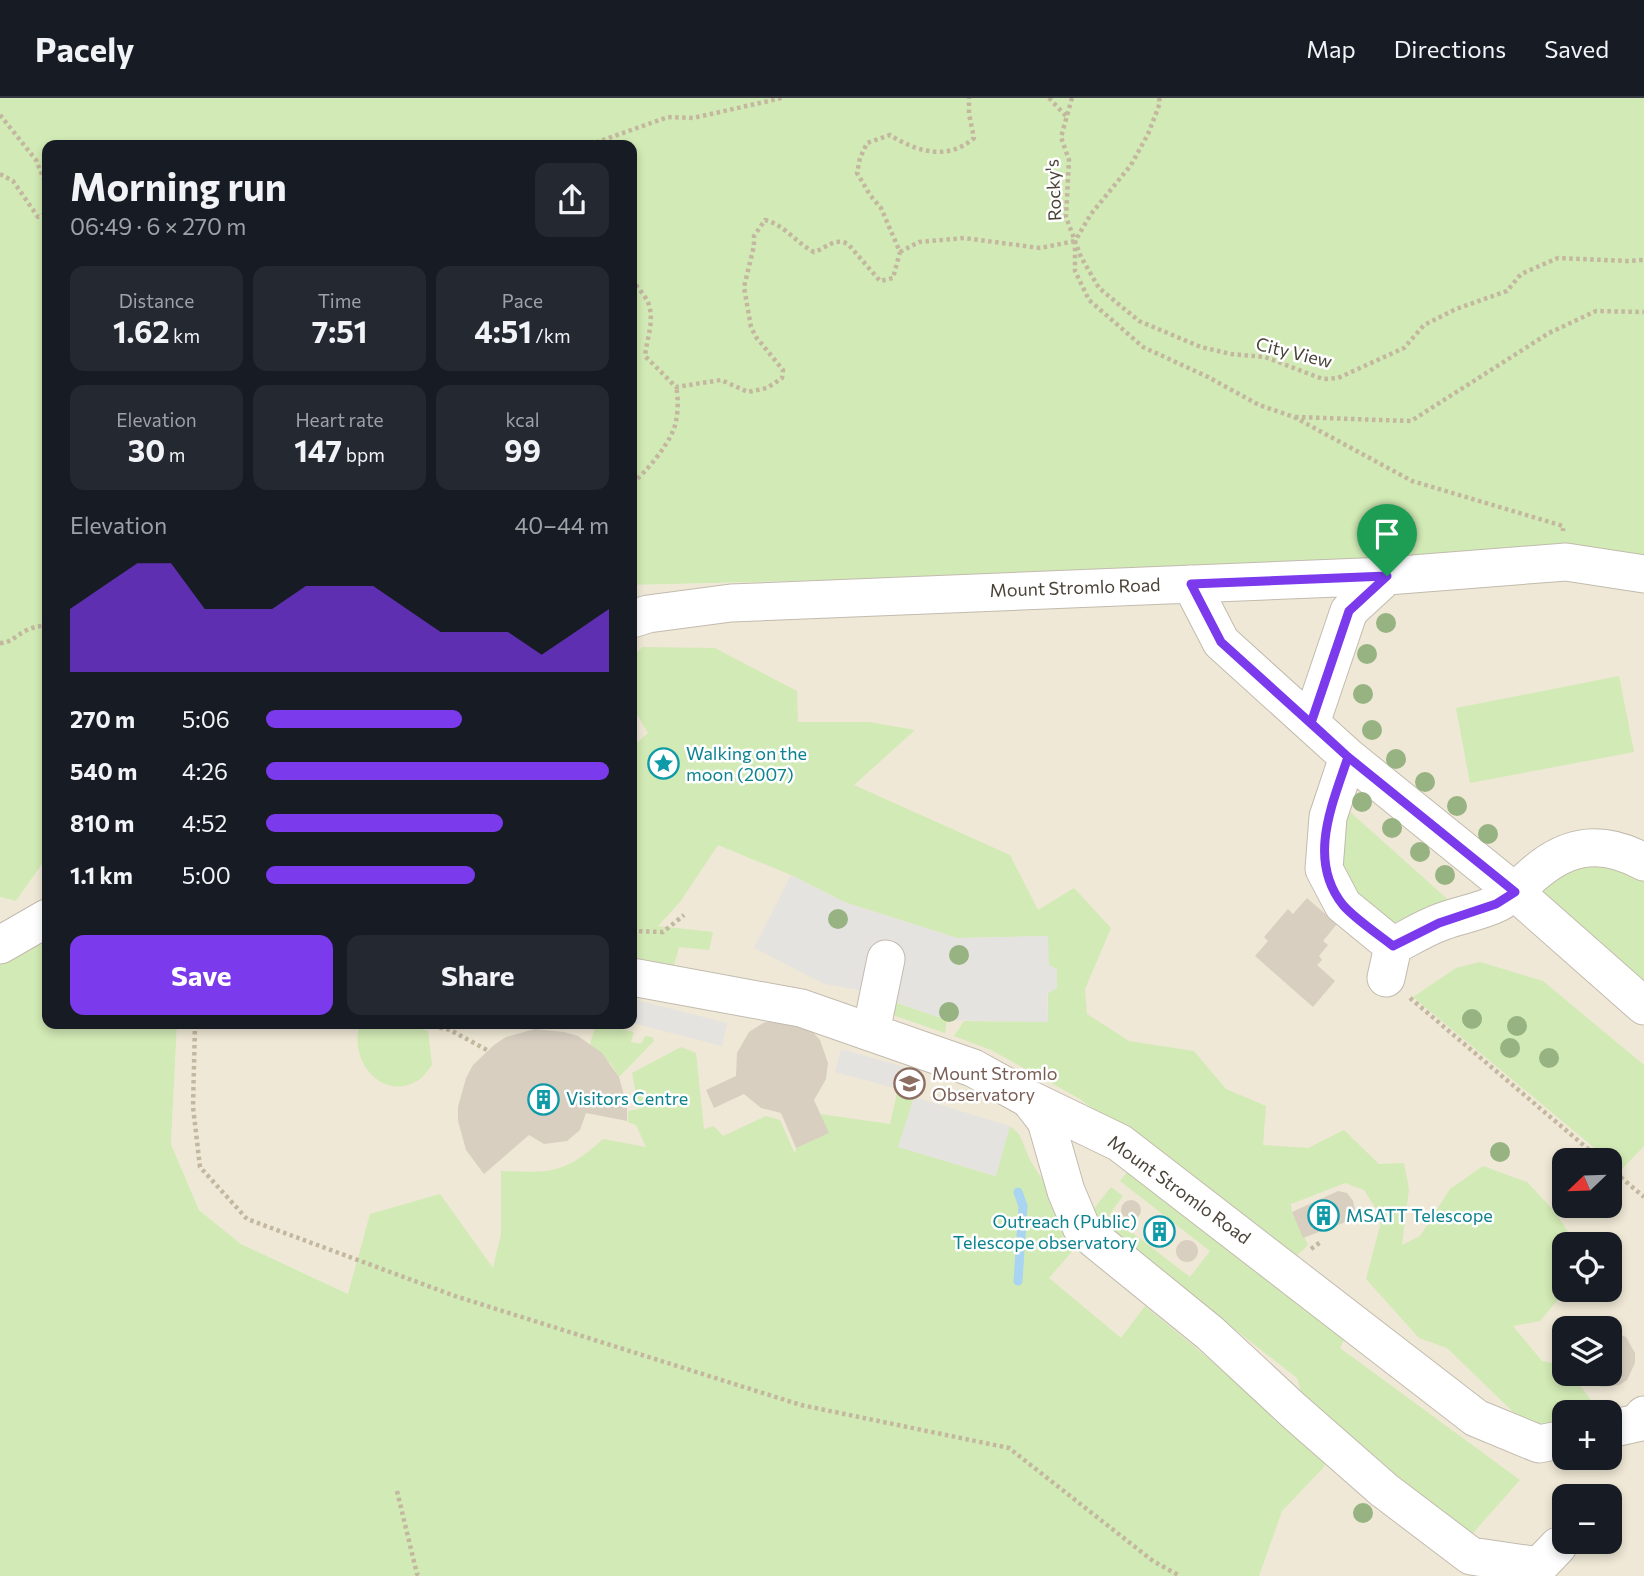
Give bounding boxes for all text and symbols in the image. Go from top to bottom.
text: Pacely [35,28,134,69]
text: Map [1306,34,1356,63]
text: Directions [1394,34,1506,63]
text: Saved [1544,34,1609,63]
street label: Rocky's [1040,159,1066,222]
text: Morning run [70,162,287,209]
button: share [535,163,609,237]
text: 06:49 · 6 × 270 m [70,212,246,240]
text: Distance [119,289,194,312]
text: Time [318,289,361,312]
text: Pace [502,289,543,312]
text: 1.62 [113,312,169,349]
text: 7:51 [312,312,367,349]
text: 4:51 [474,312,532,349]
text: km [169,324,200,347]
text: /km [532,324,571,347]
street label: City View [1254,332,1335,372]
text: Elevation [116,408,197,431]
text: Heart rate [295,408,384,431]
text: kcal [505,408,540,431]
text: 30 [128,431,165,468]
text: 147 [294,431,342,468]
text: 99 [504,431,541,468]
text: m [165,443,185,466]
text: bpm [342,443,385,466]
pin [1357,504,1417,576]
text: Elevation [70,511,167,539]
text: 40–44 m [515,511,609,539]
icon: arrive [1368,515,1406,553]
street label: Mount Stromlo Road [989,573,1161,601]
text: 270 m [70,705,135,733]
text: 5:06 [182,705,230,733]
place label: Walking on the moon (2007) [686,742,807,785]
place icon: Walking on the moon (2007) [646,747,680,781]
text: 540 m [70,757,137,785]
text: 4:26 [182,757,228,785]
text: 810 m [70,809,134,837]
text: 4:52 [182,809,227,837]
text: 1.1 km [70,861,133,889]
text: 5:00 [182,861,231,889]
button: Save [70,935,333,1015]
button: Share [347,935,609,1015]
place label: Mount Stromlo Observatory [932,1062,1058,1105]
school or university icon: Mount Stromlo Observatory [892,1067,926,1101]
building icon: Visitors Centre [526,1082,560,1116]
place label: Visitors Centre [566,1087,688,1109]
street label: Mount Stromlo Road [1104,1130,1255,1248]
north arrow [1552,1148,1622,1218]
map controls [1552,1148,1622,1554]
building icon: MSATT Telescope [1306,1199,1340,1233]
place label: MSATT Telescope [1346,1204,1493,1226]
place label: Outreach (Public) Telescope observatory [953,1210,1137,1253]
building icon: Outreach (Public) Telescope observatory [1143,1215,1177,1249]
button: locate [1552,1232,1622,1302]
button: layers [1552,1316,1622,1386]
button: + [1552,1400,1622,1470]
button: − [1552,1484,1622,1554]

